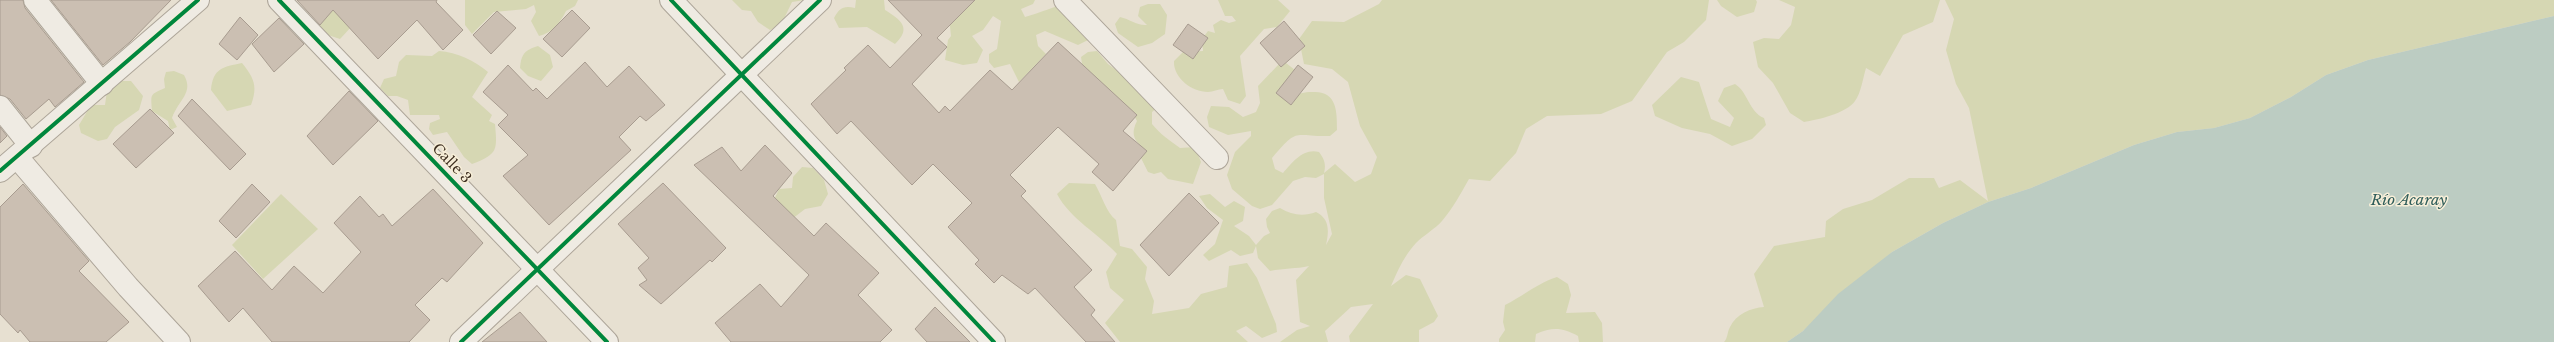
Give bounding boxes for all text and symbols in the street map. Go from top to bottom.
street label: Calle 3 [429,139,475,187]
water label: Río Acaray [2370,190,2447,209]

